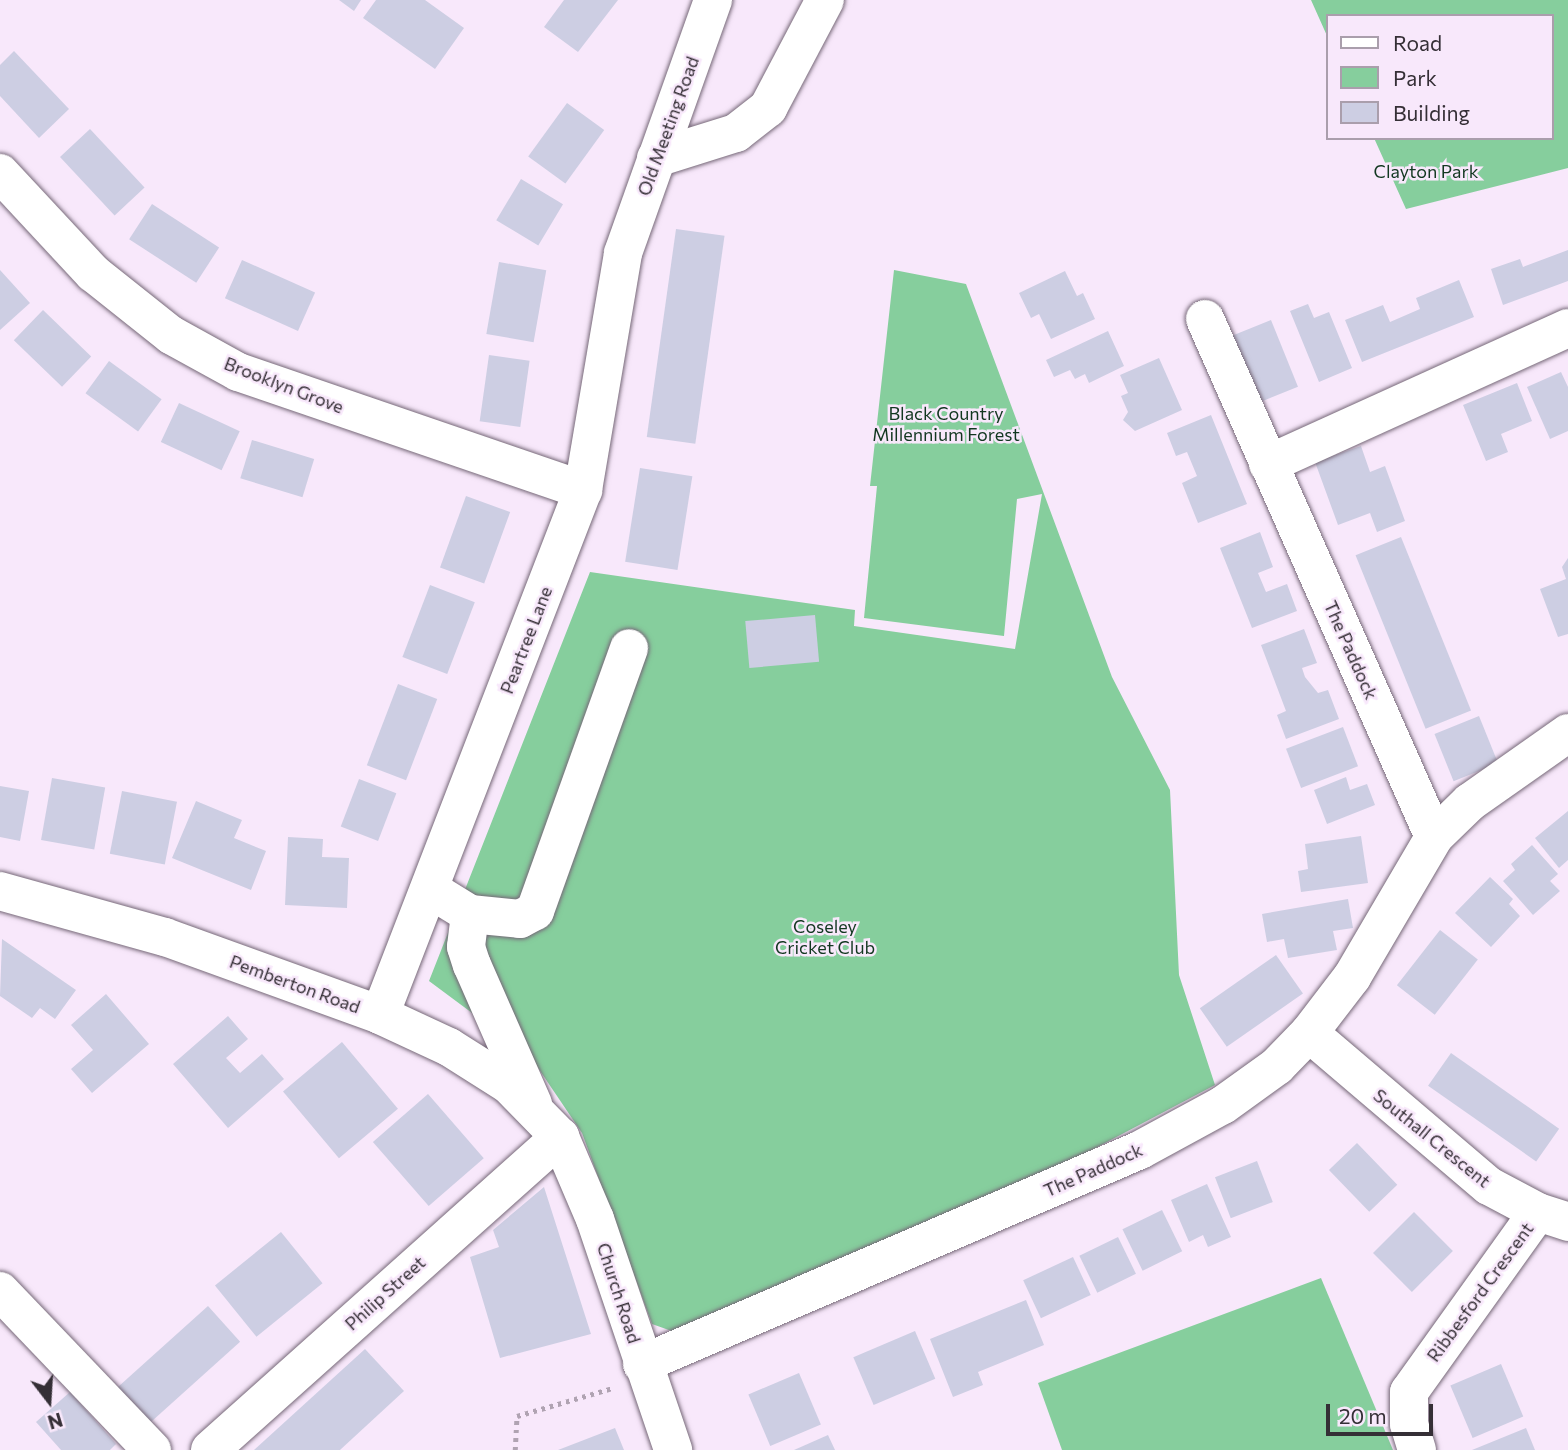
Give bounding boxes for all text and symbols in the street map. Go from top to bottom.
legend [1326,14,1554,140]
text: Road [1393,30,1442,55]
street label: Old Meeting Road [633,53,703,199]
text: Park [1393,65,1437,90]
text: Building [1393,100,1470,125]
park label: Clayton Park [1374,160,1478,182]
street label: Brooklyn Grove [221,352,347,418]
park label: Black Country Millennium Forest [872,403,1020,446]
street label: Peartree Lane [496,583,556,697]
street label: The Paddock [1320,597,1382,703]
park label: Coseley Cricket Club [775,916,875,958]
street label: Pemberton Road [227,950,363,1018]
street label: Southall Crescent [1369,1084,1495,1192]
street label: The Paddock [1040,1139,1146,1201]
street label: Ribbesford Crescent [1422,1218,1538,1366]
street label: Church Road [593,1240,645,1346]
street label: Philip Street [340,1251,430,1335]
north arrow [14,1366,84,1436]
scale bar [1330,1390,1437,1434]
text: 20 m [1339,1403,1387,1428]
text: N [45,1408,65,1435]

